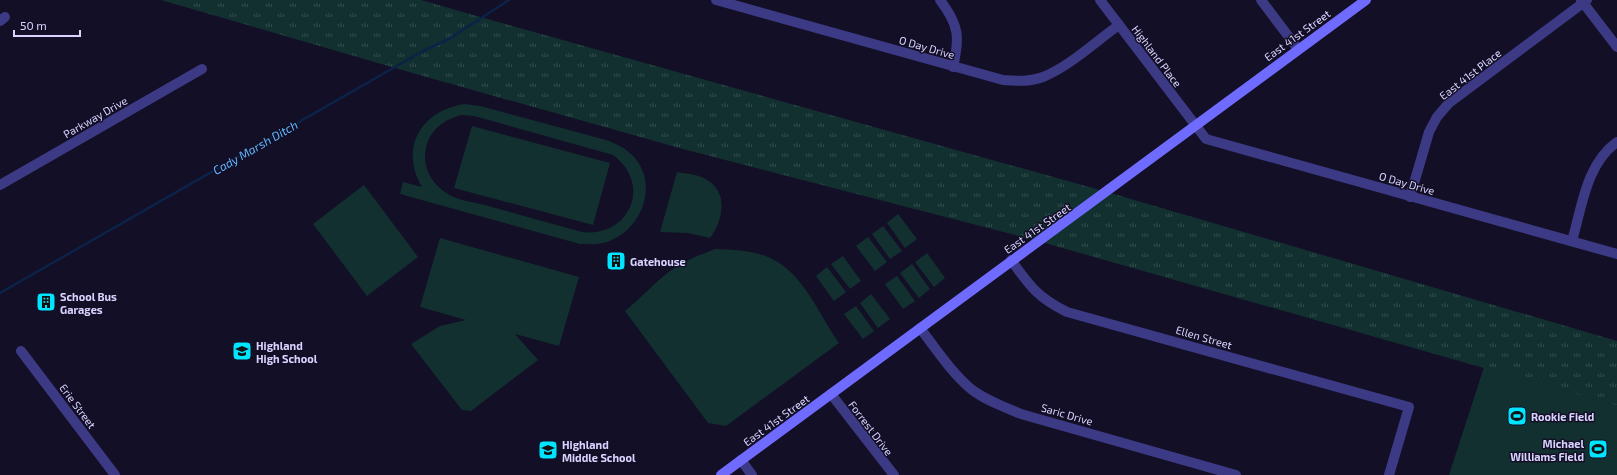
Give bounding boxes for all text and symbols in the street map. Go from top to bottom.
street label: East 41st Street [1261,7,1333,63]
scale bar [14,12,80,38]
text: 50 m [20,18,47,32]
street label: Highland Place [1130,23,1185,90]
street label: O Day Drive [898,33,956,61]
street label: East 41st Place [1437,46,1504,102]
street label: Parkway Drive [61,93,129,141]
water label: Cady Marsh Ditch [210,117,300,178]
street label: O Day Drive [1378,169,1436,197]
street label: East 41st Street [1001,200,1073,256]
building icon: Gatehouse [605,250,627,272]
place label: Gatehouse [630,255,686,268]
place label: School Bus Garages [60,290,117,316]
building icon: School Bus Garages [35,291,57,313]
street label: Ellen Street [1174,323,1234,351]
place label: Highland High School [256,339,318,365]
school or university icon: Highland High School [231,340,253,362]
street label: Erie Street [57,381,99,431]
street label: East 41st Street [740,392,812,448]
street label: Forrest Drive [846,398,896,458]
street label: Saric Drive [1040,400,1094,428]
sports icon: Rookie Field [1506,405,1528,427]
place label: Rookie Field [1531,410,1594,423]
place label: Michael Williams Field [1510,437,1584,463]
place label: Highland Middle School [562,438,636,464]
sports icon: Michael Williams Field [1587,438,1609,460]
school or university icon: Highland Middle School [537,439,559,461]

